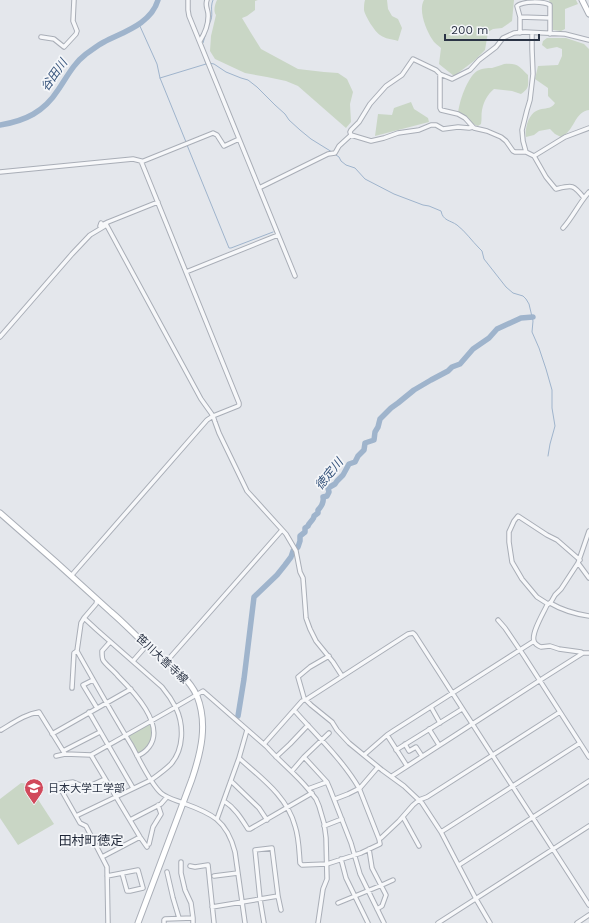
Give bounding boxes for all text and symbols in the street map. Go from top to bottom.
scale bar [445,16,539,42]
text: 200 m [451,23,488,37]
water label: 谷田川 [38,55,71,94]
water label: 徳定川 [312,454,347,492]
street label: 笹川大善寺線 [133,632,191,686]
school or university icon: 日本大学工学部 [23,777,45,805]
place label: 日本大学工学部 [48,782,125,795]
district label: 田村町徳定 [58,833,124,848]

